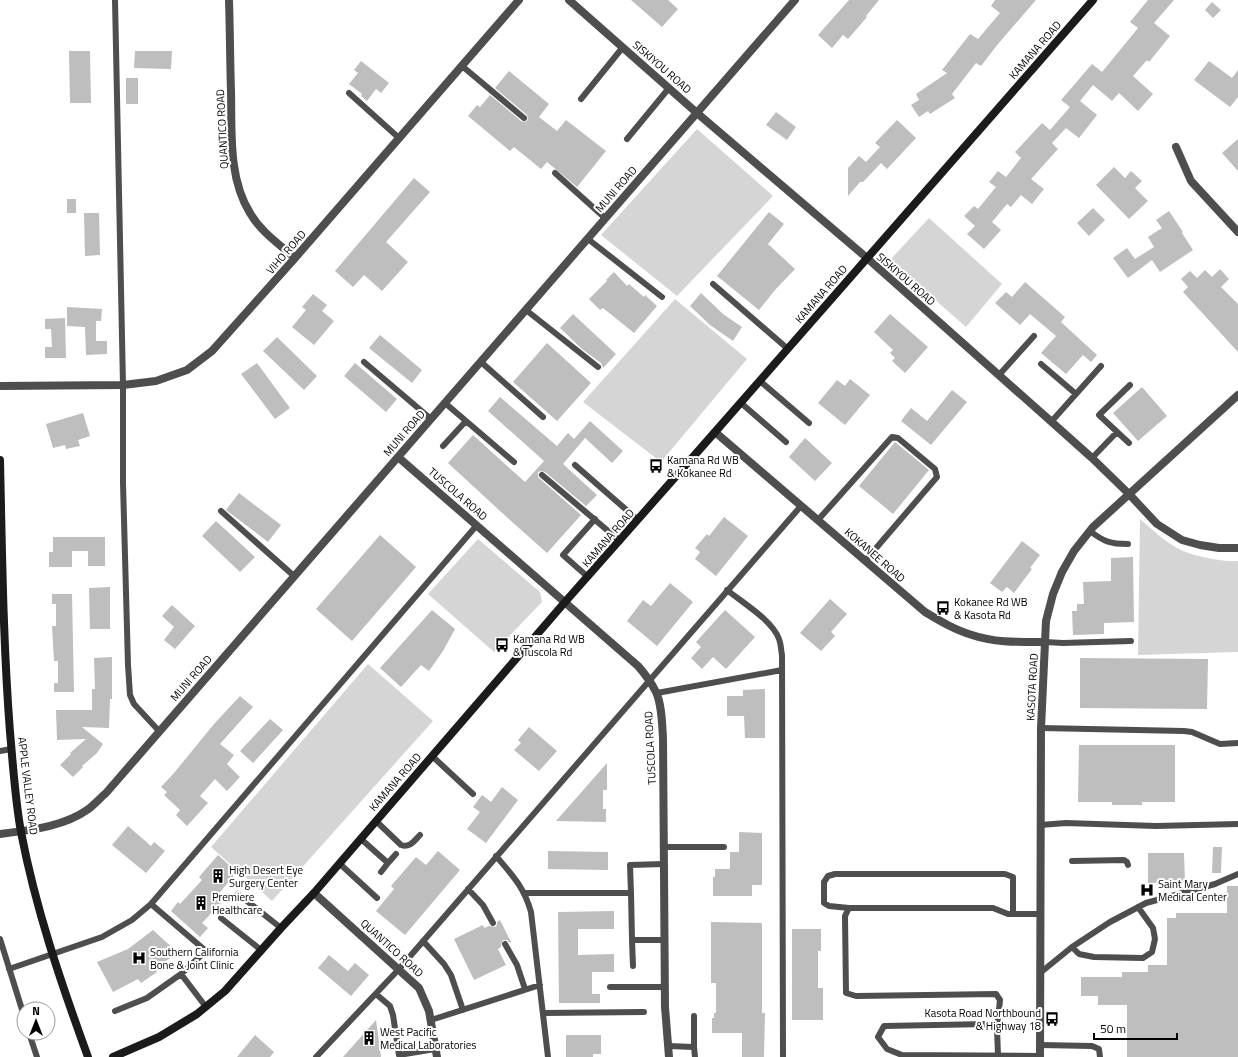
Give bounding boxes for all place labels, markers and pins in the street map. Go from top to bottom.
place label: Kamana Rd WB & Kokanee Rd [667,452,739,481]
bus stop icon: Kamana Rd WB & Kokanee Rd [648,458,664,474]
place label: Kokanee Rd WB & Kasota Rd [954,594,1028,623]
bus stop icon: Kokanee Rd WB & Kasota Rd [935,600,951,616]
place label: Kamana Rd WB & Tuscola Rd [513,631,585,660]
bus stop icon: Kamana Rd WB & Tuscola Rd [494,637,510,653]
place label: High Desert Eye Surgery Center [229,862,303,891]
building icon: High Desert Eye Surgery Center [210,868,226,884]
place label: Saint Mary Medical Center [1158,876,1227,905]
hospital icon: Saint Mary Medical Center [1139,882,1155,898]
place label: Premiere Healthcare [212,889,263,918]
building icon: Premiere Healthcare [193,895,209,911]
place label: Southern California Bone & Joint Clinic [150,944,239,973]
hospital icon: Southern California Bone & Joint Clinic [131,950,147,966]
place label: Kasota Road Northbound & Highway 18 [924,1005,1041,1034]
bus stop icon: Kasota Road Northbound & Highway 18 [1044,1011,1060,1027]
place label: West Pacific Medical Laboratories [380,1024,476,1053]
building icon: West Pacific Medical Laboratories [361,1030,377,1046]

